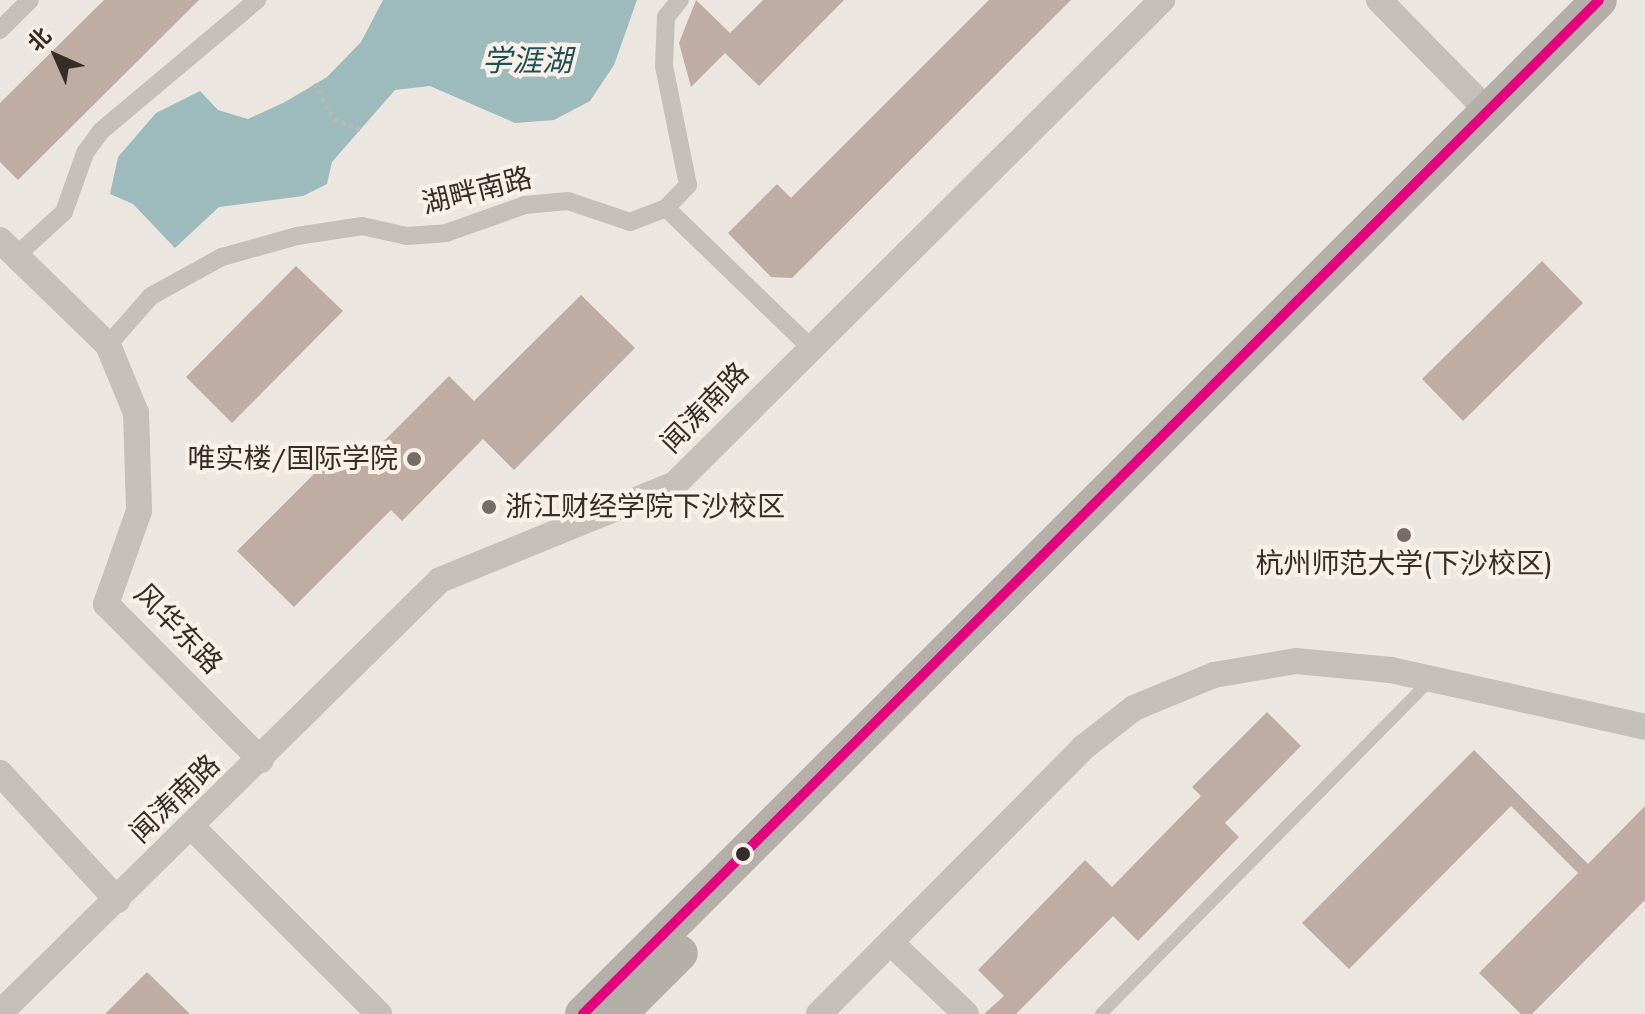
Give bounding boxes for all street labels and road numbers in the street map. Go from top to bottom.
street label: 湖畔南路 [419,161,535,221]
street label: 闻涛南路 [654,356,756,460]
street label: 风华东路 [127,577,229,681]
street label: 闻涛南路 [123,748,227,850]

